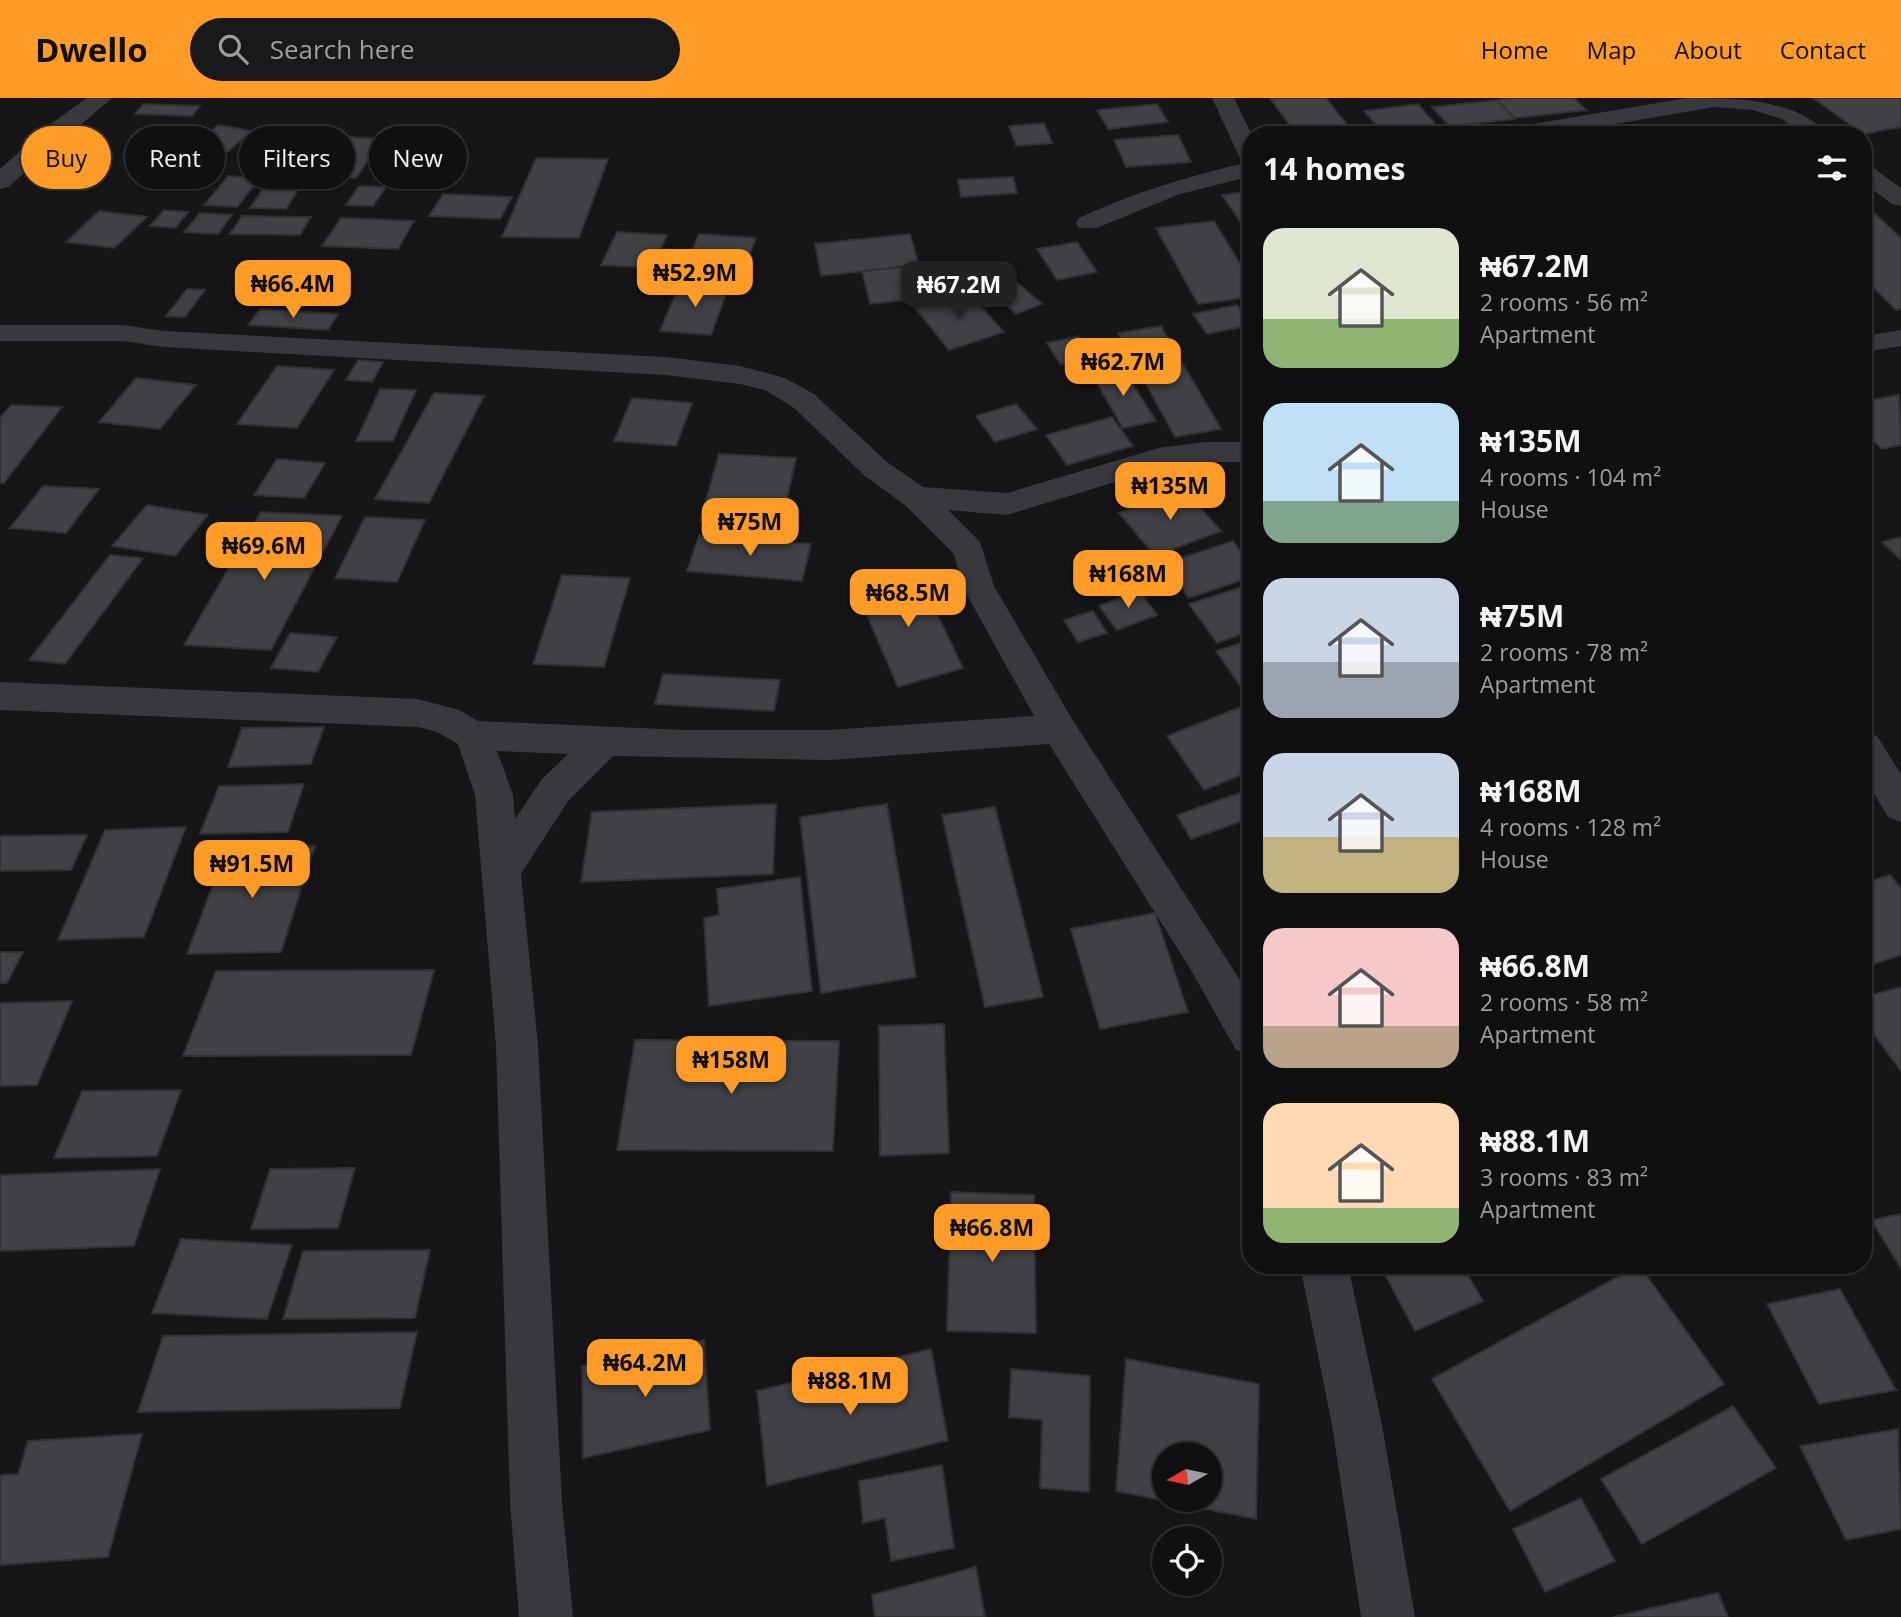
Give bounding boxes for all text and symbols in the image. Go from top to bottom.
search box [190,18,680,81]
text: Dwello [35,27,148,72]
icon: search [214,30,252,68]
text: Search here [270,31,415,67]
text: Home [1481,33,1549,66]
text: Map [1587,33,1636,66]
text: About [1674,33,1742,66]
text: Contact [1780,33,1866,66]
chip: Buy [21,126,111,189]
chip: Rent [125,126,225,189]
chip: Filters [239,126,355,189]
chip: New [369,126,467,189]
text: 14 homes [1263,148,1406,189]
icon: filters [1813,149,1851,187]
text: ₦67.2M [1480,245,1590,286]
pin: ₦52.9M [638,250,752,309]
text: ₦52.9M [653,256,737,288]
icon: home [1319,256,1403,340]
pin: ₦66.4M [236,260,350,320]
pin: ₦67.2M [902,262,1016,321]
text: ₦66.4M [251,267,335,299]
text: ₦67.2M [917,268,1001,300]
text: 2 rooms · 56 m² [1480,286,1648,318]
text: Apartment [1480,318,1596,350]
pin: ₦62.7M [1066,338,1180,398]
text: ₦62.7M [1081,345,1165,377]
text: ₦135M [1480,420,1581,461]
icon: home [1319,431,1403,515]
text: 4 rooms · 104 m² [1480,461,1661,493]
pin: ₦135M [1121,462,1219,522]
text: ₦135M [1131,469,1209,501]
text: House [1480,493,1549,525]
pin: ₦75M [709,498,791,558]
text: ₦75M [718,505,782,537]
pin: ₦69.6M [207,522,321,582]
text: ₦69.6M [222,529,306,561]
pin: ₦168M [1079,550,1177,610]
text: ₦168M [1089,557,1167,589]
pin: ₦68.5M [851,570,965,629]
text: ₦68.5M [866,576,950,608]
text: ₦75M [1480,595,1564,636]
icon: home [1319,606,1403,690]
text: 2 rooms · 78 m² [1480,636,1648,668]
text: Apartment [1480,668,1596,700]
text: ₦168M [1480,770,1581,811]
icon: home [1319,781,1403,865]
text: 4 rooms · 128 m² [1480,811,1661,843]
pin: ₦91.5M [195,840,309,900]
text: House [1480,843,1549,875]
text: ₦91.5M [210,847,294,879]
text: ₦66.8M [1480,945,1590,986]
icon: home [1319,956,1403,1040]
text: 2 rooms · 58 m² [1480,986,1648,1018]
text: Apartment [1480,1018,1596,1050]
pin: ₦158M [682,1037,780,1096]
text: ₦158M [692,1043,770,1075]
text: ₦88.1M [1480,1120,1590,1161]
icon: home [1319,1131,1403,1215]
text: 3 rooms · 83 m² [1480,1161,1648,1193]
text: Apartment [1480,1193,1596,1225]
pin: ₦66.8M [935,1204,1049,1264]
text: ₦66.8M [950,1211,1034,1243]
pin: ₦64.2M [588,1340,702,1399]
text: ₦64.2M [603,1346,687,1378]
pin: ₦88.1M [793,1358,907,1417]
text: ₦88.1M [808,1364,892,1396]
north arrow [1152,1442,1222,1512]
map controls [1152,1442,1222,1596]
button: locate [1152,1526,1222,1596]

